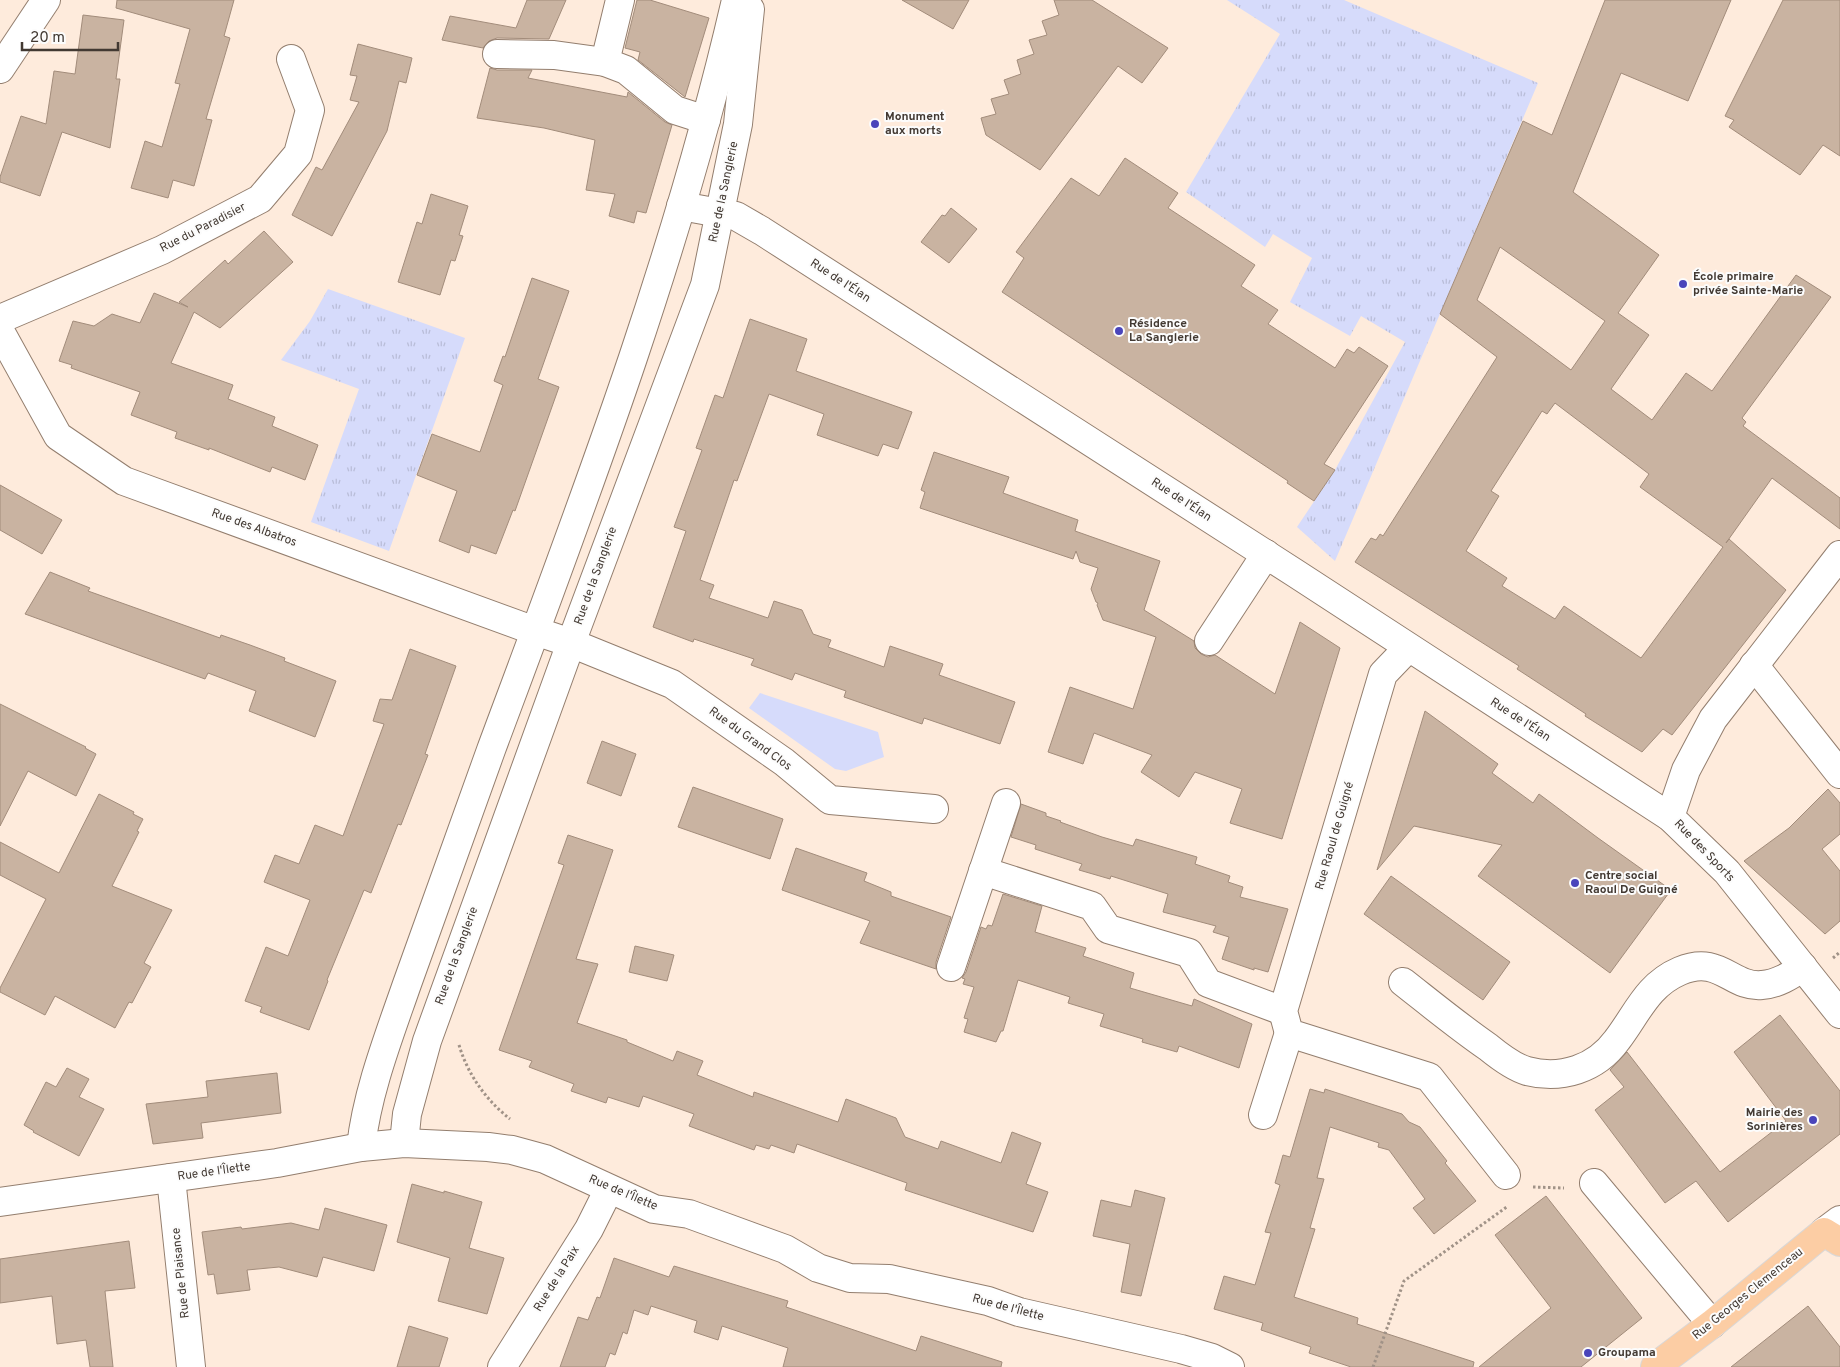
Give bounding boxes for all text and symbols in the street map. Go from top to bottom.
scale bar [22,20,119,52]
text: 20 m [30,29,65,48]
place label: Monument aux morts [885,109,945,139]
marker: Monument aux morts [869,118,881,130]
street label: Rue de la Sanglerie [705,140,743,244]
street label: Rue du Paradisier [157,199,249,257]
street label: Rue de l'Élan [807,255,873,307]
place label: École primaire privée Sainte-Marie [1693,269,1804,299]
marker: École primaire privée Sainte-Marie [1677,278,1689,290]
place label: Résidence La Sanglerie [1129,316,1199,346]
marker: Résidence La Sanglerie [1113,325,1125,337]
street label: Rue de l'Élan [1148,474,1214,526]
street label: Rue des Albatros [209,505,299,551]
street label: Rue de la Sanglerie [571,525,621,627]
street label: Rue de l'Élan [1487,694,1553,746]
street label: Rue du Grand Clos [705,703,795,775]
street label: Rue Raoul de Guigné [1312,780,1358,892]
street label: Rue des Sports [1670,816,1738,886]
place label: Centre social Raoul De Guigné [1585,868,1678,898]
marker: Centre social Raoul De Guigné [1569,877,1581,889]
street label: Rue de la Sanglerie [432,905,482,1007]
place label: Mairie des Sorinières [1746,1105,1803,1135]
marker: Mairie des Sorinières [1807,1114,1819,1126]
street label: Rue de l'Îlette [176,1159,252,1185]
street label: Rue de l'Îlette [586,1171,660,1215]
street label: Rue de Plaisance [168,1227,194,1319]
street label: Rue de la Paix [530,1243,584,1315]
street label: Rue Georges Clemenceau [1689,1244,1807,1344]
street label: Rue de l'Îlette [970,1291,1046,1325]
place label: Groupama [1598,1345,1656,1361]
marker: Groupama [1582,1347,1594,1359]

